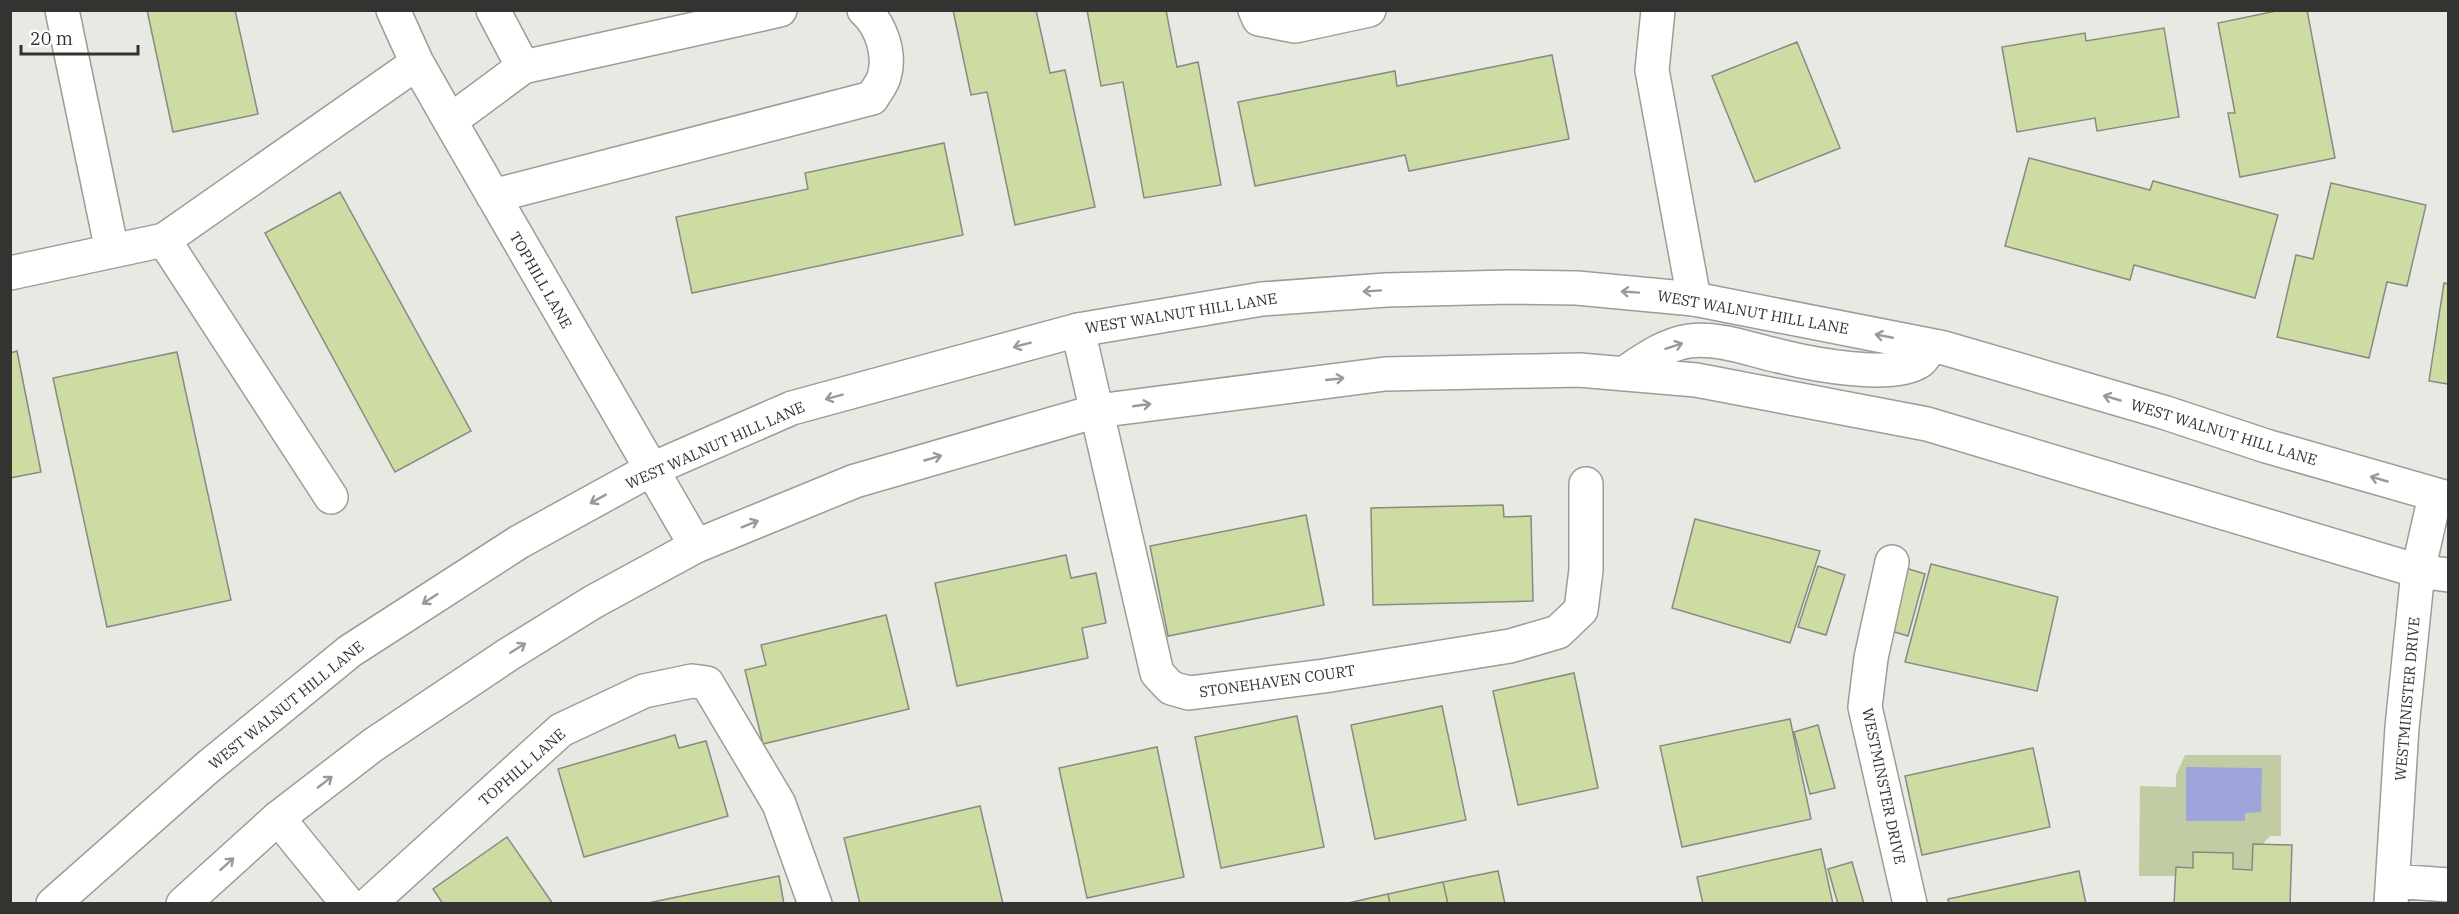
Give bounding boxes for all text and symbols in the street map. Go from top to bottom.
scale bar [21,18,138,56]
text: 20 m [30,27,73,50]
street label: TOPHILL LANE [506,228,576,332]
one-way arrow [1363,285,1383,296]
one-way arrow [1620,286,1640,297]
street label: WEST WALNUT HILL LANE [1656,286,1850,338]
street label: WEST WALNUT HILL LANE [1084,288,1278,338]
one-way arrow [1874,330,1894,341]
one-way arrow [1013,340,1032,351]
one-way arrow [1664,340,1683,351]
one-way arrow [1325,373,1345,384]
one-way arrow [825,391,844,403]
one-way arrow [2103,392,2122,403]
street label: WEST WALNUT HILL LANE [2128,395,2320,469]
street label: WEST WALNUT HILL LANE [622,397,808,493]
one-way arrow [1132,399,1151,410]
one-way arrow [923,452,942,464]
one-way arrow [2370,473,2389,484]
one-way arrow [589,494,607,505]
one-way arrow [740,518,759,529]
one-way arrow [423,593,439,605]
street label: WESTMINISTER DRIVE [2390,616,2424,782]
street label: WEST WALNUT HILL LANE [205,637,367,773]
one-way arrow [509,642,526,654]
street label: STONEHAVEN COURT [1198,661,1356,701]
street label: WESTMINSTER DRIVE [1858,706,1910,866]
street label: TOPHILL LANE [475,724,569,810]
one-way arrow [316,776,332,789]
one-way arrow [219,857,234,871]

